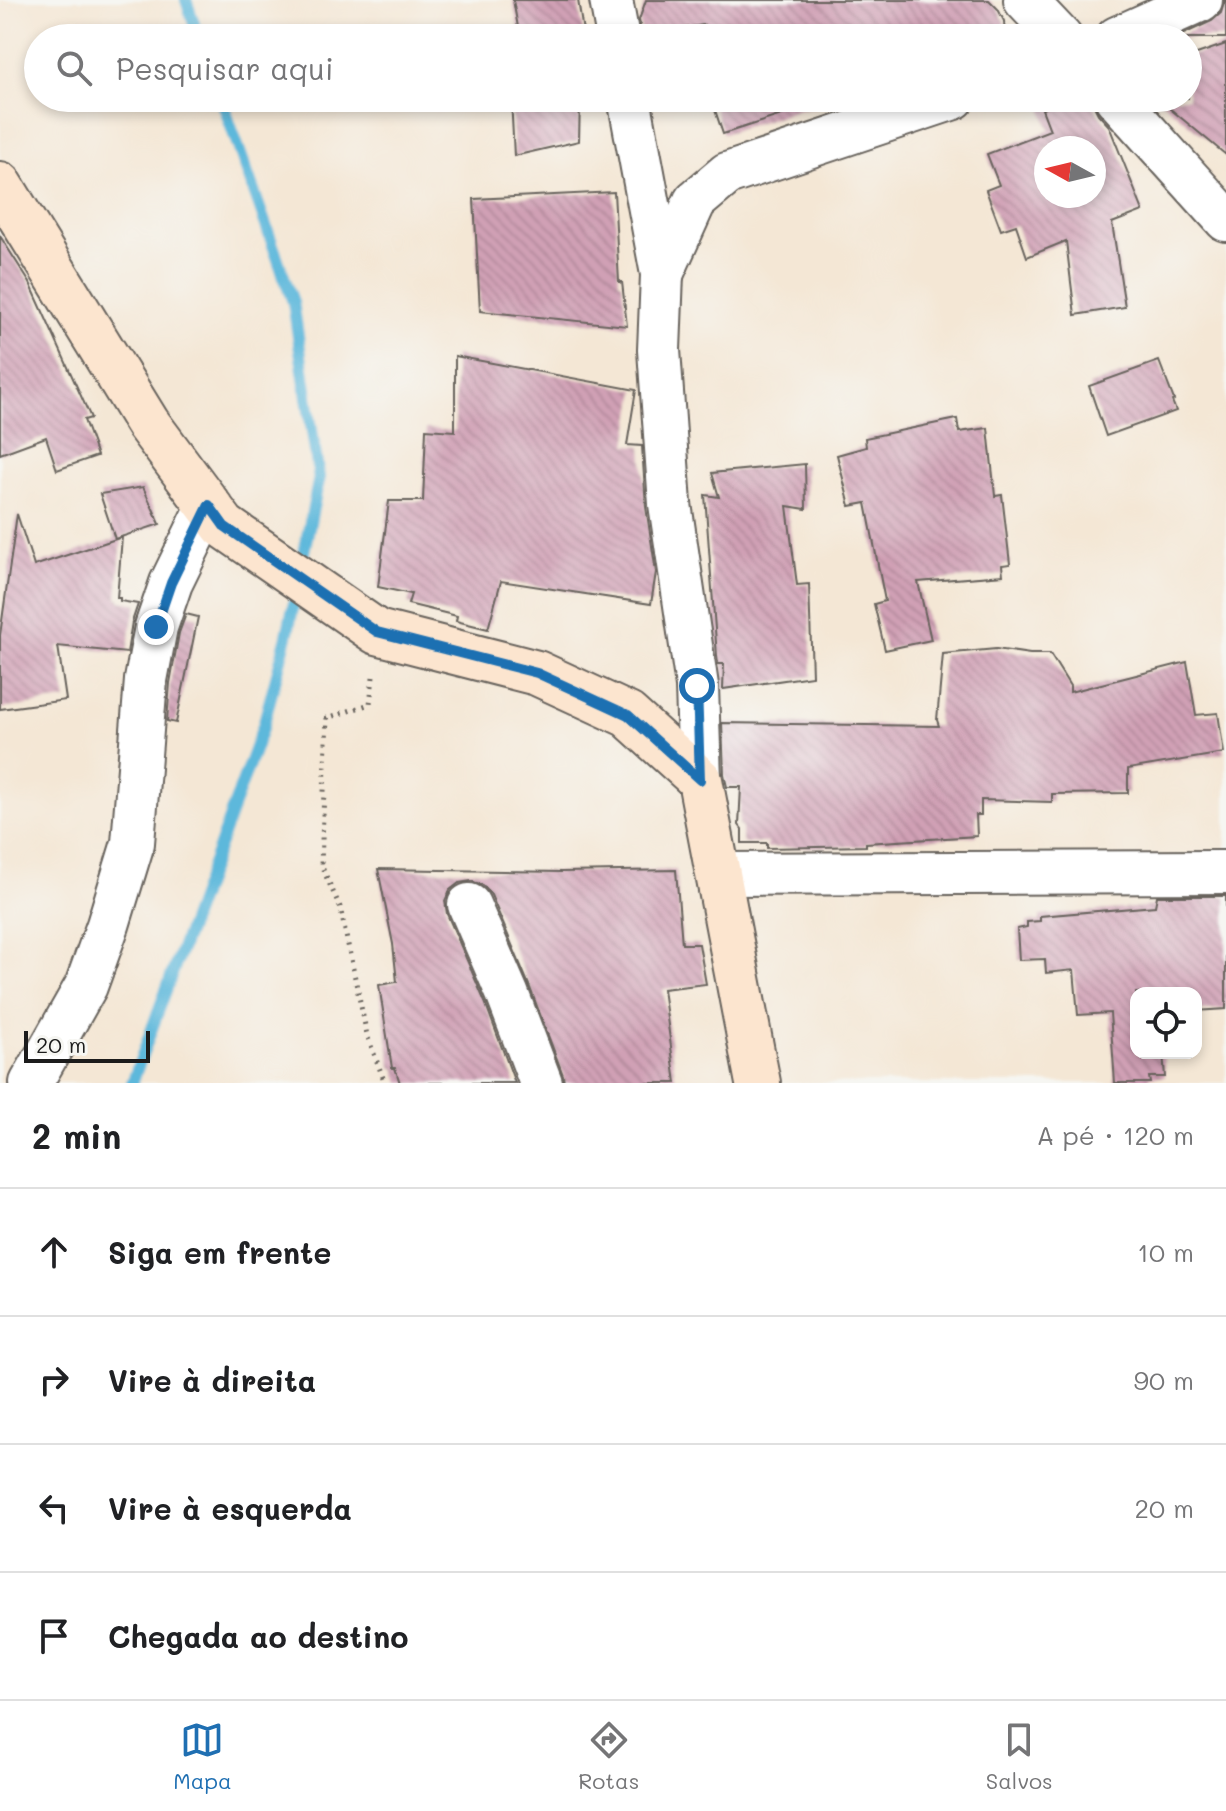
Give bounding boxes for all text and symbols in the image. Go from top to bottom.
search box [24,24,1202,112]
icon: search [52,46,96,90]
text: Pesquisar aqui [116,48,334,88]
north arrow [1034,136,1106,208]
route end [138,609,174,645]
route start [679,668,715,704]
map controls [1130,987,1202,1059]
button: locate [1130,987,1202,1059]
scale bar [24,1027,150,1063]
text: 20 m [36,1030,86,1059]
text: 2 min [32,1113,121,1158]
text: A pé · 120 m [1036,1118,1194,1152]
icon: ahead [32,1230,76,1274]
text: Siga em frente [108,1232,331,1272]
text: 10 m [1137,1235,1194,1269]
icon: right [32,1358,76,1402]
text: Vire à direita [108,1360,316,1400]
text: 90 m [1134,1363,1194,1397]
icon: left [32,1486,76,1530]
text: Vire à esquerda [108,1488,352,1528]
text: 20 m [1134,1491,1194,1525]
icon: arrive [32,1614,76,1658]
text: Chegada ao destino [108,1616,408,1656]
tab: Mapa [173,1718,232,1795]
tab: Rotas [578,1718,639,1795]
tab: Salvos [986,1718,1053,1795]

